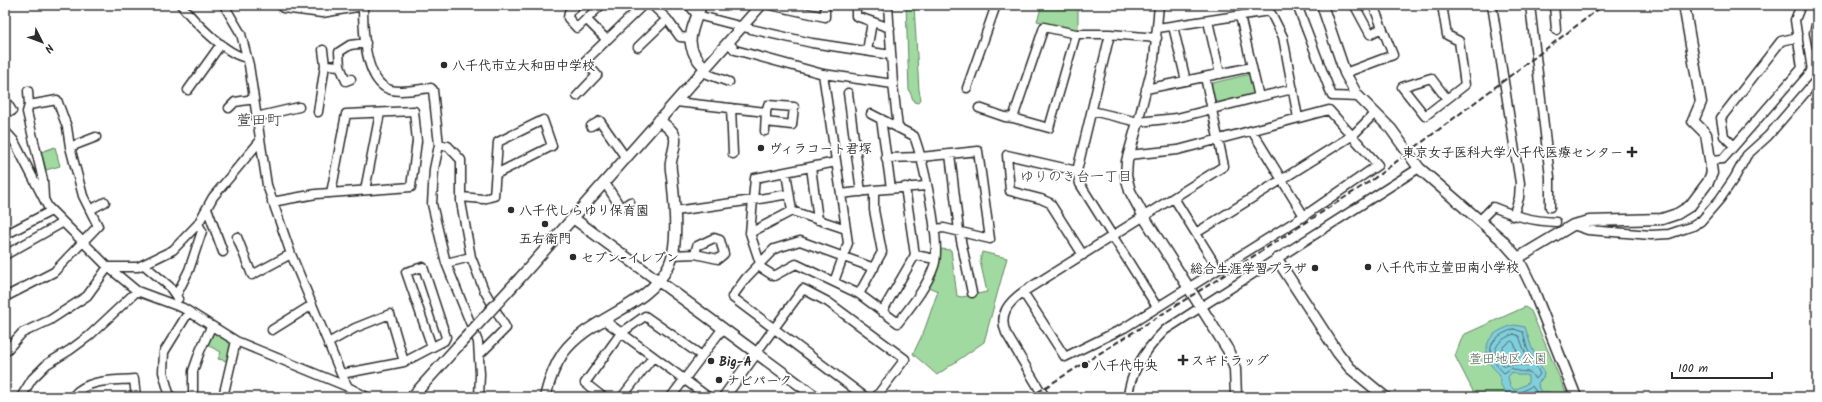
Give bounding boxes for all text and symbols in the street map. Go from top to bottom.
north arrow [22,22,62,62]
text: N [40,39,58,57]
place label: 八千代市立大和田中学校 [452,56,595,77]
marker: 八千代市立大和田中学校 [439,60,449,70]
district label: 萱田町 [236,109,282,133]
place label: ヴィラコート君塚 [769,139,872,160]
marker: ヴィラコート君塚 [756,143,766,153]
place label: 東京女子医科大学八千代医療センター [1402,143,1623,164]
marker: 東京女子医科大学八千代医療センター [1626,146,1638,158]
district label: ゆりのき台一丁目 [1020,166,1132,188]
place label: 八千代しらゆり保育園 [519,201,649,222]
marker: 八千代しらゆり保育園 [506,205,516,215]
marker: 五右衛門 [540,219,550,229]
place label: 五右衛門 [519,229,571,250]
place label: セブン-イレブン [581,248,679,269]
marker: セブン-イレブン [568,252,578,262]
place label: 八千代市立萱田南小学校 [1376,258,1519,279]
place label: 総合生涯学習プラザ [1190,259,1307,280]
marker: 八千代市立萱田南小学校 [1363,262,1373,272]
marker: 総合生涯学習プラザ [1310,263,1320,273]
park label: 萱田地区公園 [1469,349,1547,370]
place label: スギドラッグ [1191,351,1269,372]
place label: Big-A [719,352,752,373]
scale bar [1672,354,1772,380]
marker: スギドラッグ [1178,355,1188,365]
marker: Big-A [706,356,716,366]
place label: 八千代中央 [1093,356,1158,377]
text: 100 m [1678,359,1709,378]
marker: 八千代中央 [1080,360,1090,370]
place label: ナビパーク [727,371,792,392]
marker: ナビパーク [714,375,724,385]

